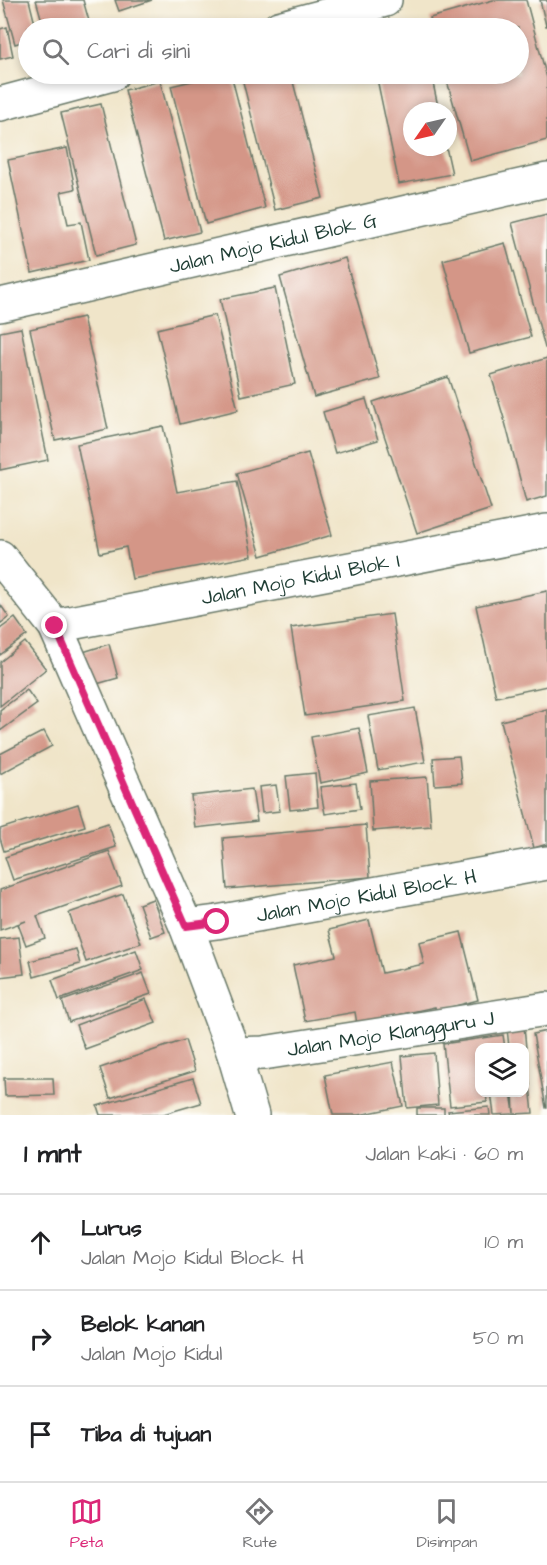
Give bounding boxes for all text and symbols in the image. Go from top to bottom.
search box [18,18,529,84]
icon: search [39,35,72,68]
text: Cari di sini [87,36,190,67]
north arrow [403,102,457,156]
street label: Jalan Mojo Kidul Blok G [167,206,380,281]
street label: Jalan Mojo Kidul Blok I [199,547,402,612]
route end [41,612,67,638]
street label: Jalan Mojo Kidul Block H [254,863,479,930]
route start [203,908,229,934]
street label: Jalan Mojo Klangguru J [285,1004,496,1064]
map controls [475,1043,529,1097]
button: layers [475,1043,529,1097]
text: 1 mnt [24,1136,81,1172]
text: Jalan kaki · 60 m [366,1140,523,1168]
text: Lurus [81,1213,142,1244]
icon: ahead [24,1226,57,1259]
text: 10 m [484,1228,523,1256]
text: Jalan Mojo Kidul Block H [81,1244,304,1272]
text: Belok kanan [81,1309,205,1340]
icon: right [24,1322,57,1355]
text: 50 m [473,1324,523,1352]
text: Jalan Mojo Kidul [81,1340,222,1368]
icon: arrive [24,1418,57,1451]
text: Tiba di tujuan [81,1419,211,1450]
tab: Peta [70,1495,103,1553]
tab: Rute [243,1495,277,1553]
tab: Disimpan [417,1495,477,1553]

